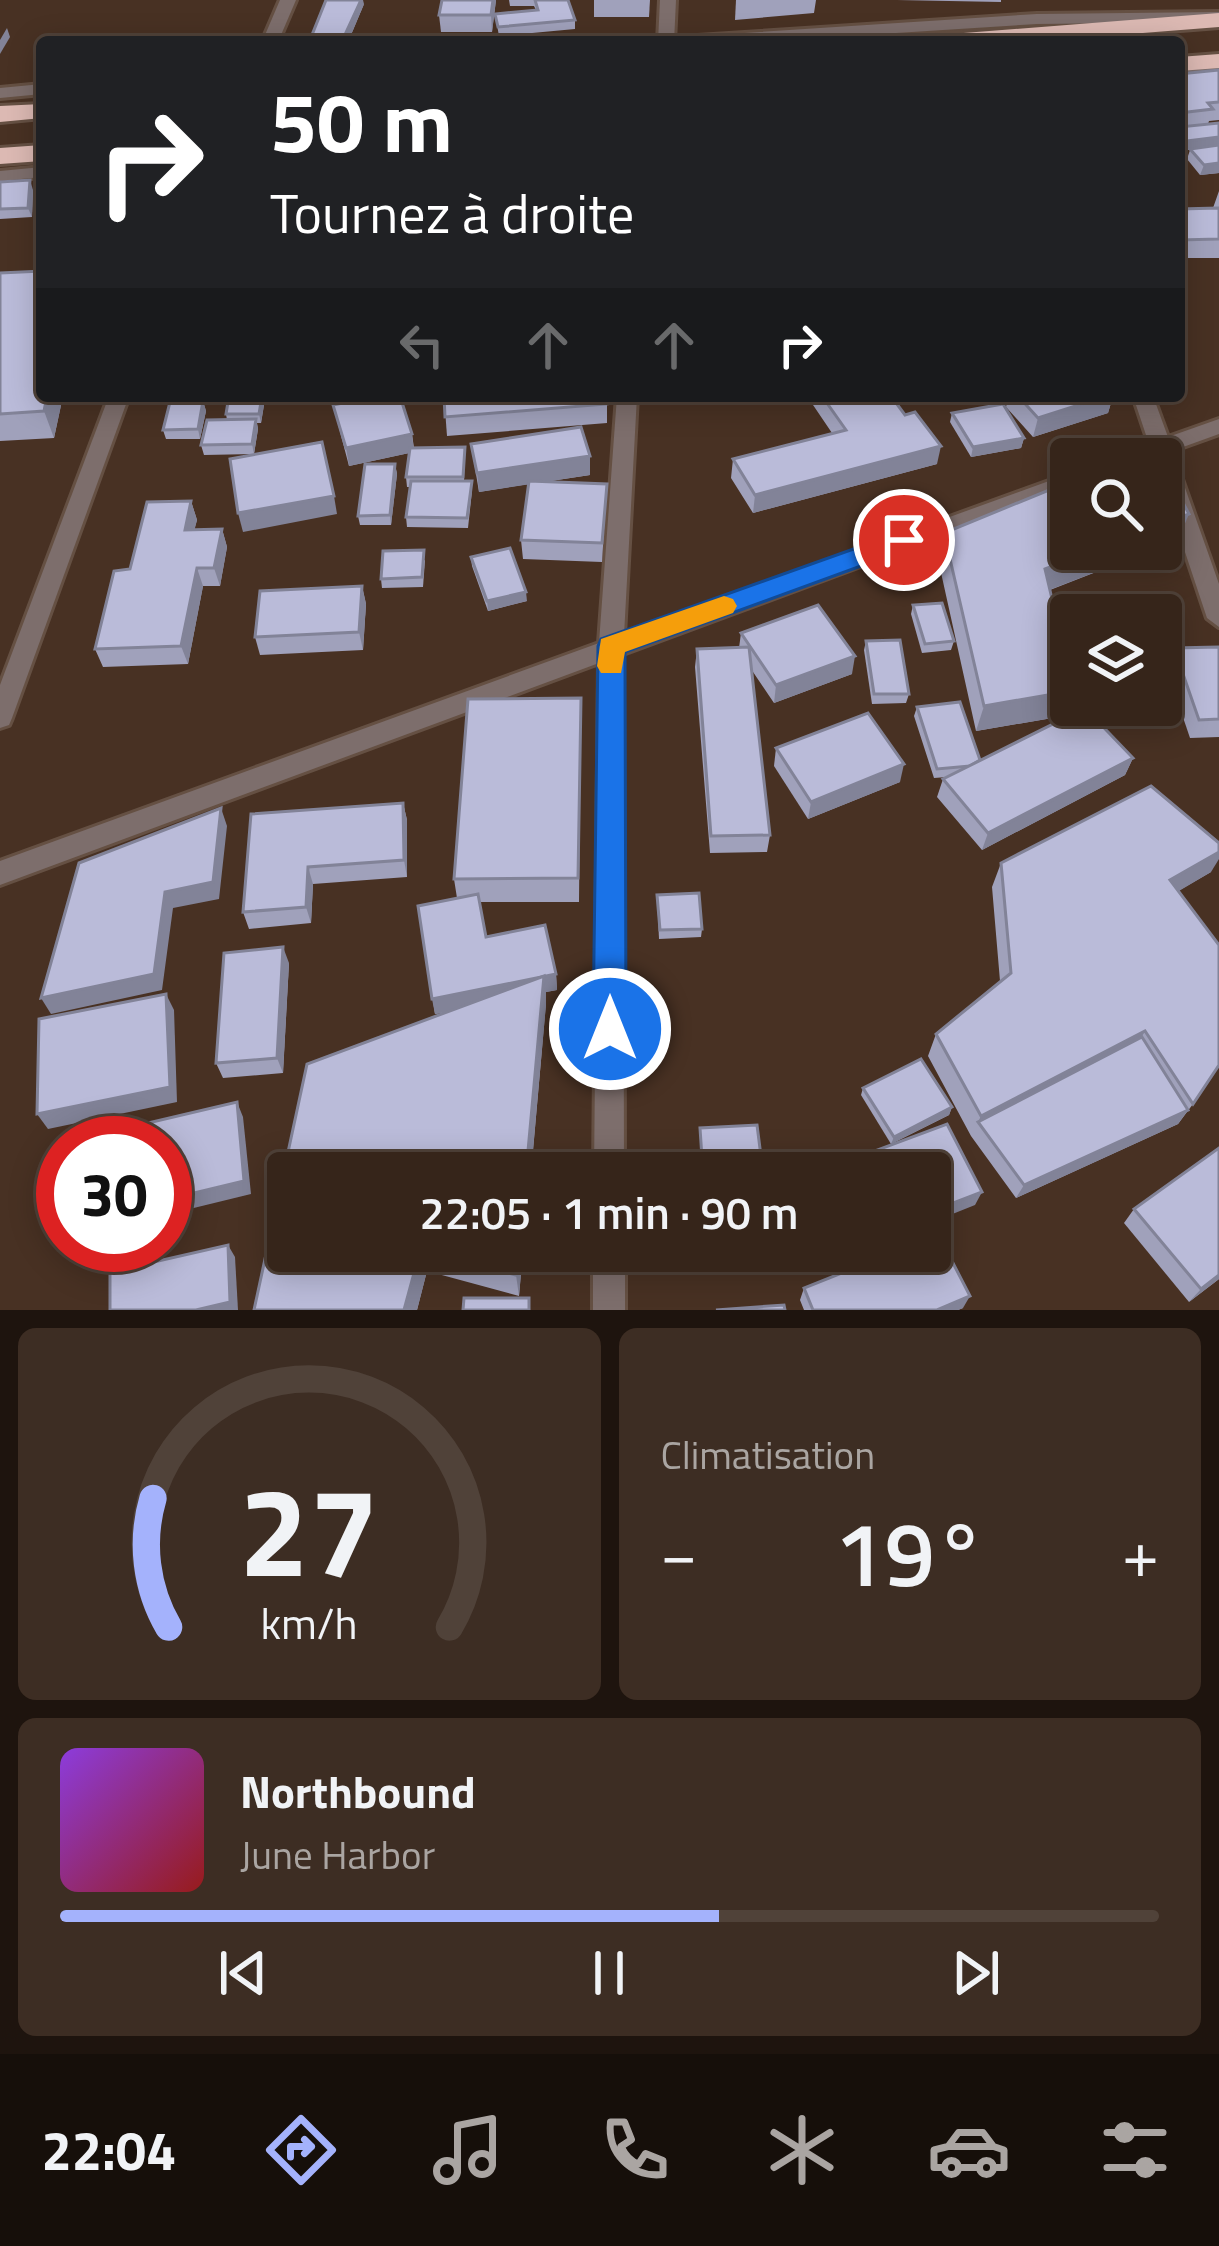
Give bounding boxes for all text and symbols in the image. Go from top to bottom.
text: 50 m [270,57,453,185]
icon: right [72,84,228,240]
text: Tournez à droite [270,172,634,254]
icon: left [389,312,455,378]
icon: ahead [515,312,581,378]
icon: ahead [641,312,707,378]
icon: right [767,312,833,378]
map controls [1050,438,1182,726]
button: search [1050,438,1182,570]
pin [853,489,955,591]
icon: arrive [871,507,937,573]
button: layers [1050,594,1182,726]
position arrow [547,966,673,1092]
speed limit sign: 30 [36,1116,192,1272]
text: 22:05 · 1 min · 90 m [420,1178,798,1246]
text: Climatisation [661,1425,875,1484]
text: 27 [239,1435,379,1624]
text: 19° [834,1484,985,1621]
text: − [661,1502,697,1603]
text: + [1122,1502,1159,1603]
text: km/h [261,1590,358,1656]
text: Northbound [240,1757,476,1825]
text: June Harbor [240,1825,435,1884]
icon: previous [210,1940,276,2006]
icon: pause [576,1940,642,2006]
icon: next [943,1940,1009,2006]
icon: directions [259,2108,343,2192]
icon: music [426,2108,510,2192]
icon: phone [593,2108,677,2192]
icon: climate [760,2108,844,2192]
icon: car [927,2108,1011,2192]
icon: filters [1093,2108,1177,2192]
text: 22:04 [41,2109,176,2191]

